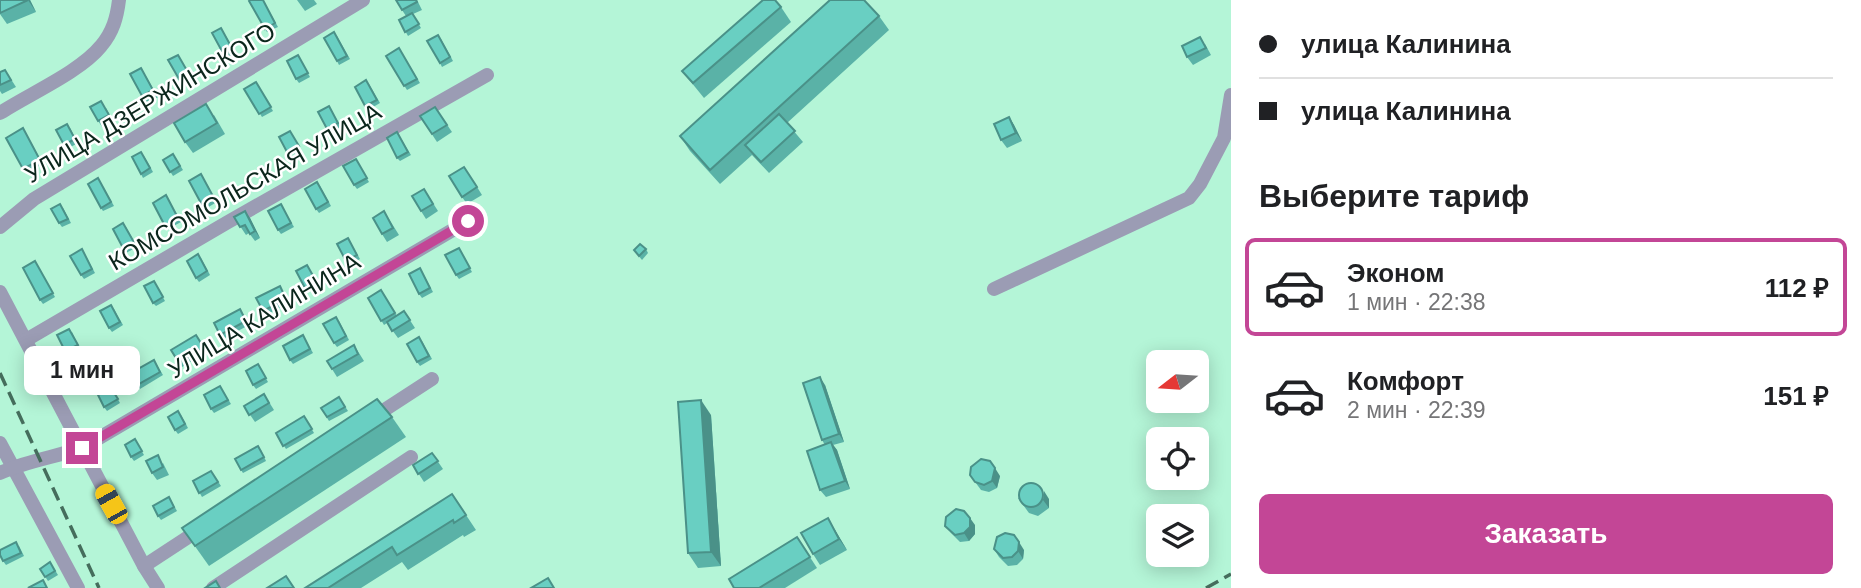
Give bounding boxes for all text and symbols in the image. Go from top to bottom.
street label: УЛИЦА ДЗЕРЖИНСКОГО [20,17,280,188]
text: улица Калинина [1301,29,1511,59]
text: улица Калинина [1301,96,1511,126]
street label: КОМСОМОЛЬСКАЯ УЛИЦА [104,97,386,276]
text: Выберите тариф [1259,178,1529,214]
route start [452,205,484,237]
street label: УЛИЦА КАЛИНИНА [163,248,365,384]
icon: car [1263,256,1326,319]
text: Эконом [1347,258,1445,288]
text: 112 ₽ [1765,273,1829,303]
text: 1 мин · 22:38 [1347,289,1486,315]
callout: 1 мин [24,346,140,396]
north arrow [1146,350,1209,413]
map controls [1146,350,1209,567]
text: 1 мин [50,357,114,383]
icon: car [1263,364,1326,427]
text: Комфорт [1347,366,1464,396]
text: 151 ₽ [1763,381,1829,411]
text: 2 мин · 22:39 [1347,397,1486,423]
button: locate [1146,427,1209,490]
route end [66,432,98,464]
car [92,481,131,527]
button: Заказать [1259,494,1833,574]
button: layers [1146,504,1209,567]

